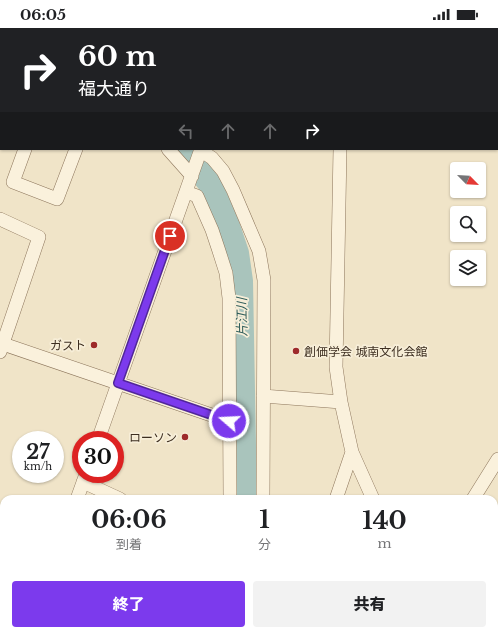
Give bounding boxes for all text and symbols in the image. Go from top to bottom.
text: 06:05 [20,5,66,24]
text: 60 m [78,39,156,74]
icon: right [12,44,64,96]
text: 福大通り [78,78,150,100]
icon: left [175,120,197,142]
icon: ahead [217,120,239,142]
icon: ahead [259,120,281,142]
icon: right [301,120,323,142]
north arrow [450,162,486,198]
map controls [450,162,486,286]
button: search [450,206,486,242]
pin [153,219,187,253]
icon: arrive [159,225,181,247]
button: layers [450,250,486,286]
water label: 片江川 [233,295,251,337]
place label: ガスト [50,338,86,353]
marker: ガスト [89,340,99,350]
place label: 創価学会 城南文化会館 [304,344,427,359]
marker: 創価学会 城南文化会館 [291,346,301,356]
position arrow [208,400,250,442]
place label: ローソン [129,430,177,445]
speed limit sign: 30 [72,431,124,483]
marker: ローソン [180,432,190,442]
text: 27 [26,440,50,464]
text: km/h [24,460,52,473]
text: 06:06 [91,505,167,534]
text: 1 [259,505,270,534]
text: 140 [362,506,407,535]
text: m [377,535,391,552]
text: 到着 [116,536,142,553]
text: 分 [258,536,271,553]
button: 終了 [12,581,245,627]
button: 共有 [253,581,486,627]

